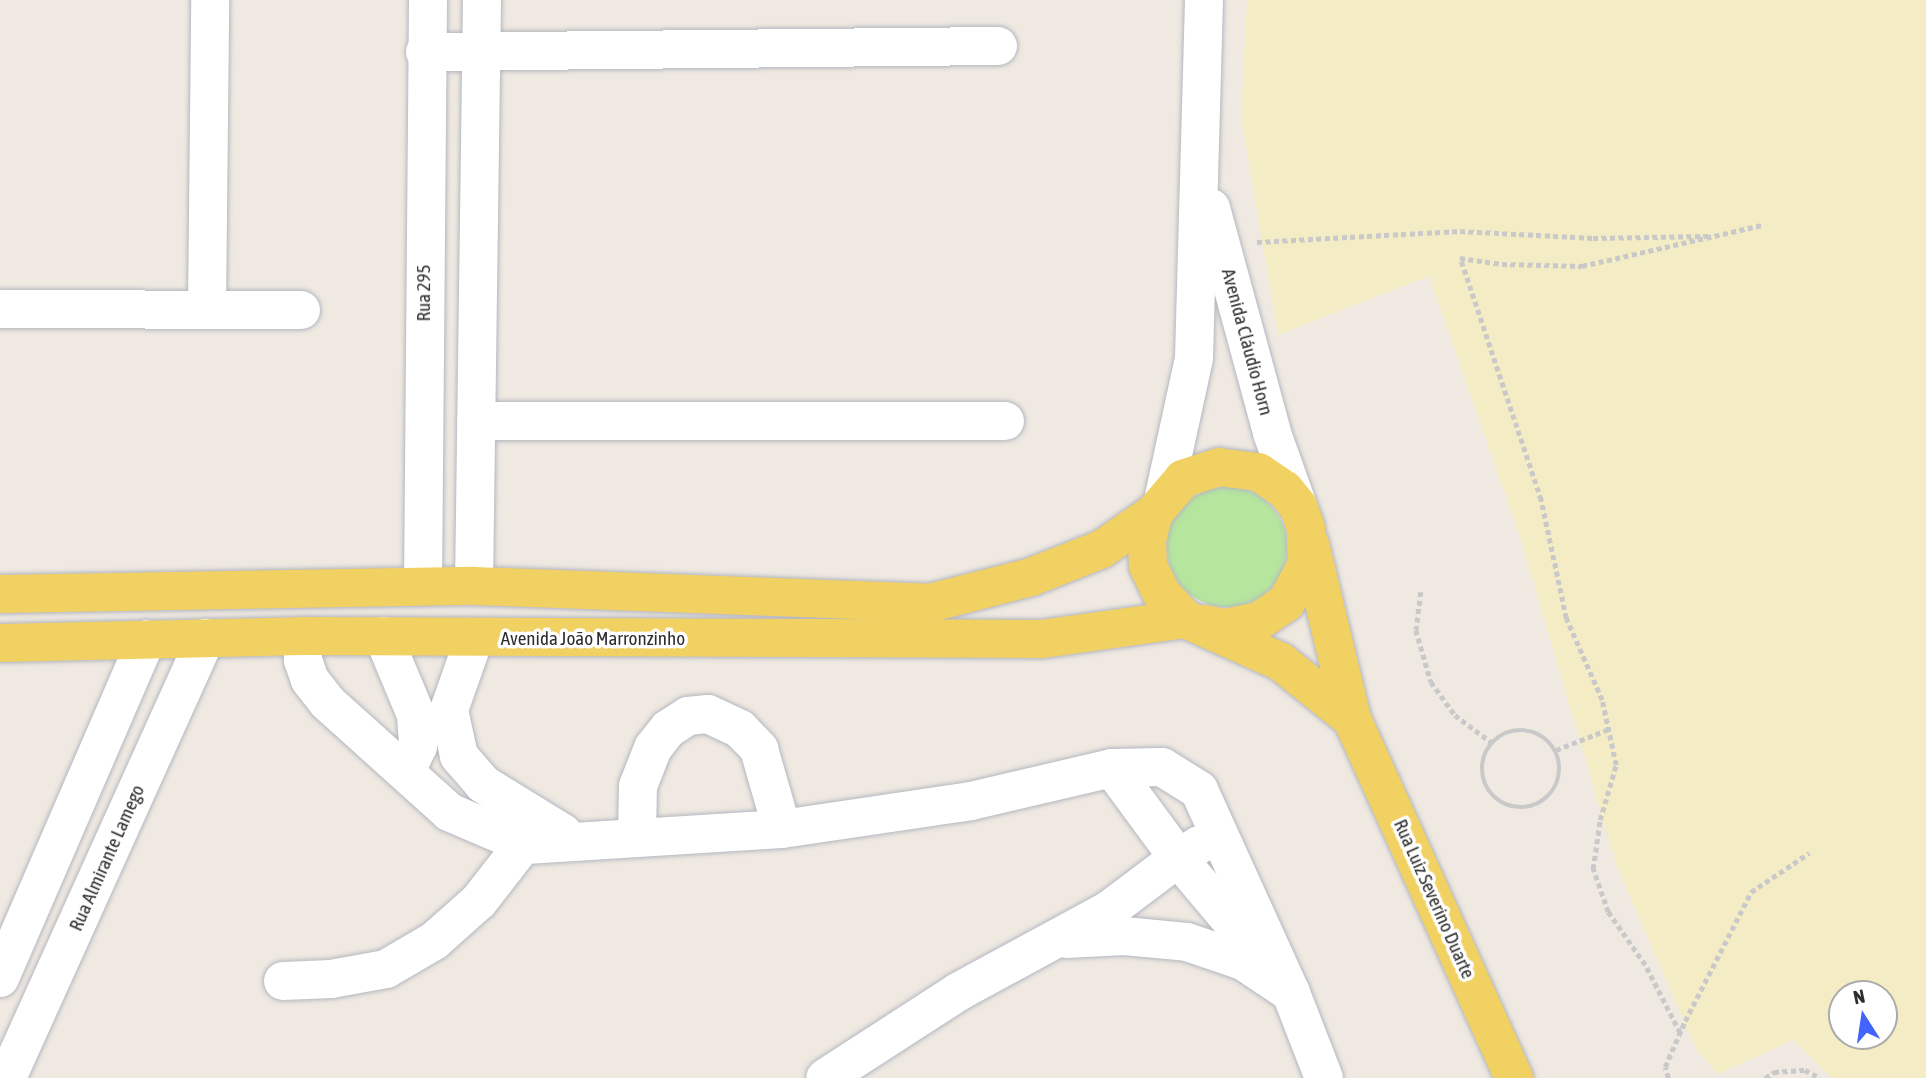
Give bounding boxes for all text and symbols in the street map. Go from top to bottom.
street label: Rua 295 [413,265,435,321]
street label: Avenida Cláudio Horn [1216,266,1278,418]
street label: Avenida João Marronzinho [501,628,685,650]
street label: Rua Almirante Lamego [65,781,149,935]
street label: Rua Luiz Severino Duarte [1389,816,1479,982]
north arrow [1828,980,1898,1050]
text: N [1851,984,1867,1008]

